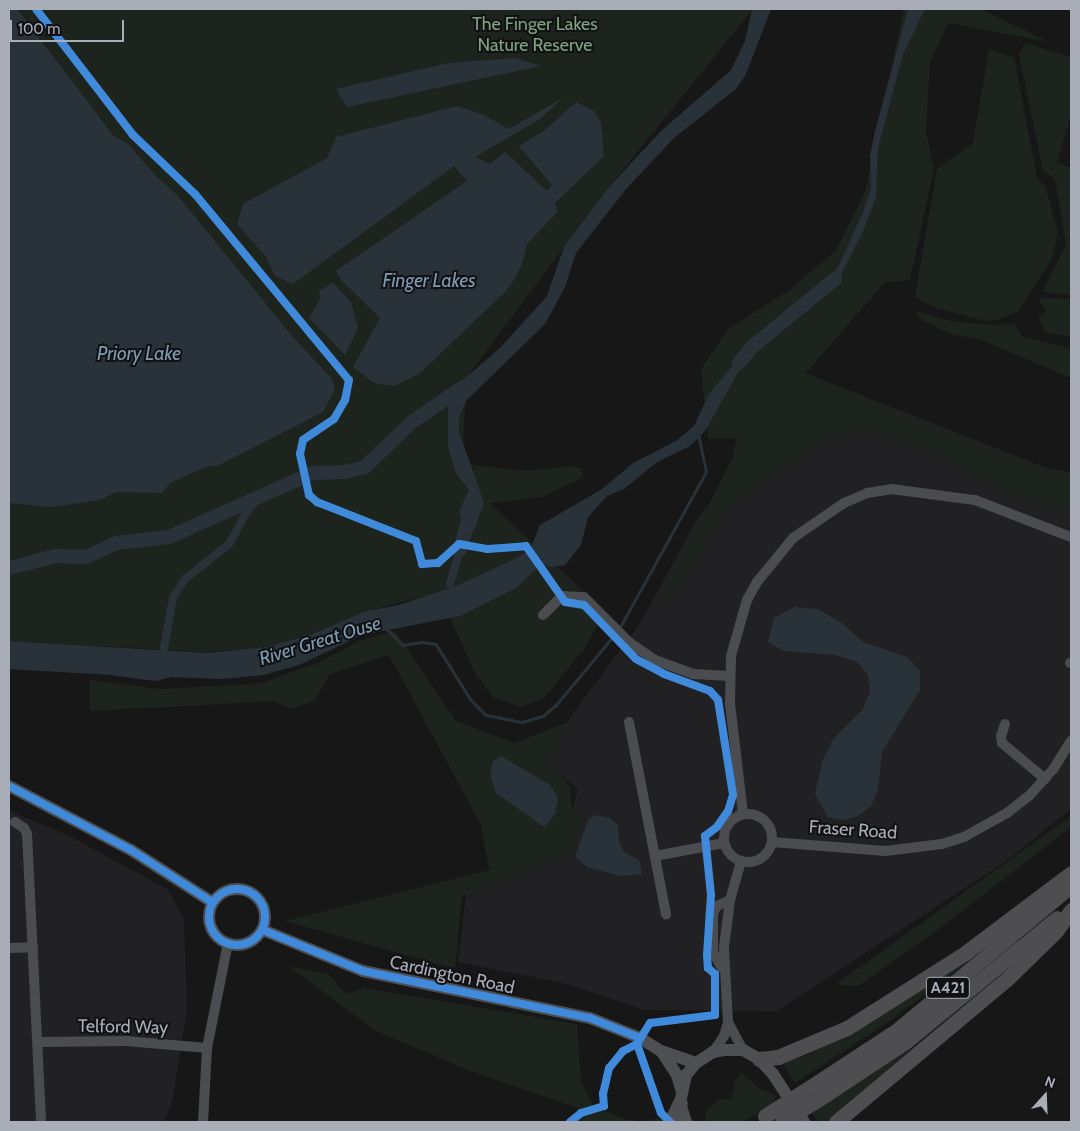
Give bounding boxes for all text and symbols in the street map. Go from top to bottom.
scale bar [12,10,126,42]
park label: The Finger Lakes Nature Reserve [472,14,598,56]
text: 100 m [18,20,60,38]
water label: Finger Lakes [382,270,476,292]
water label: Priory Lake [97,343,181,365]
water label: River Great Ouse [256,612,384,670]
street label: Fraser Road [808,816,898,844]
street label: Cardington Road [388,951,516,999]
road number: A421 [926,974,970,1001]
street label: Telford Way [78,1015,168,1039]
north arrow [1020,1071,1070,1121]
text: N [1042,1072,1058,1092]

